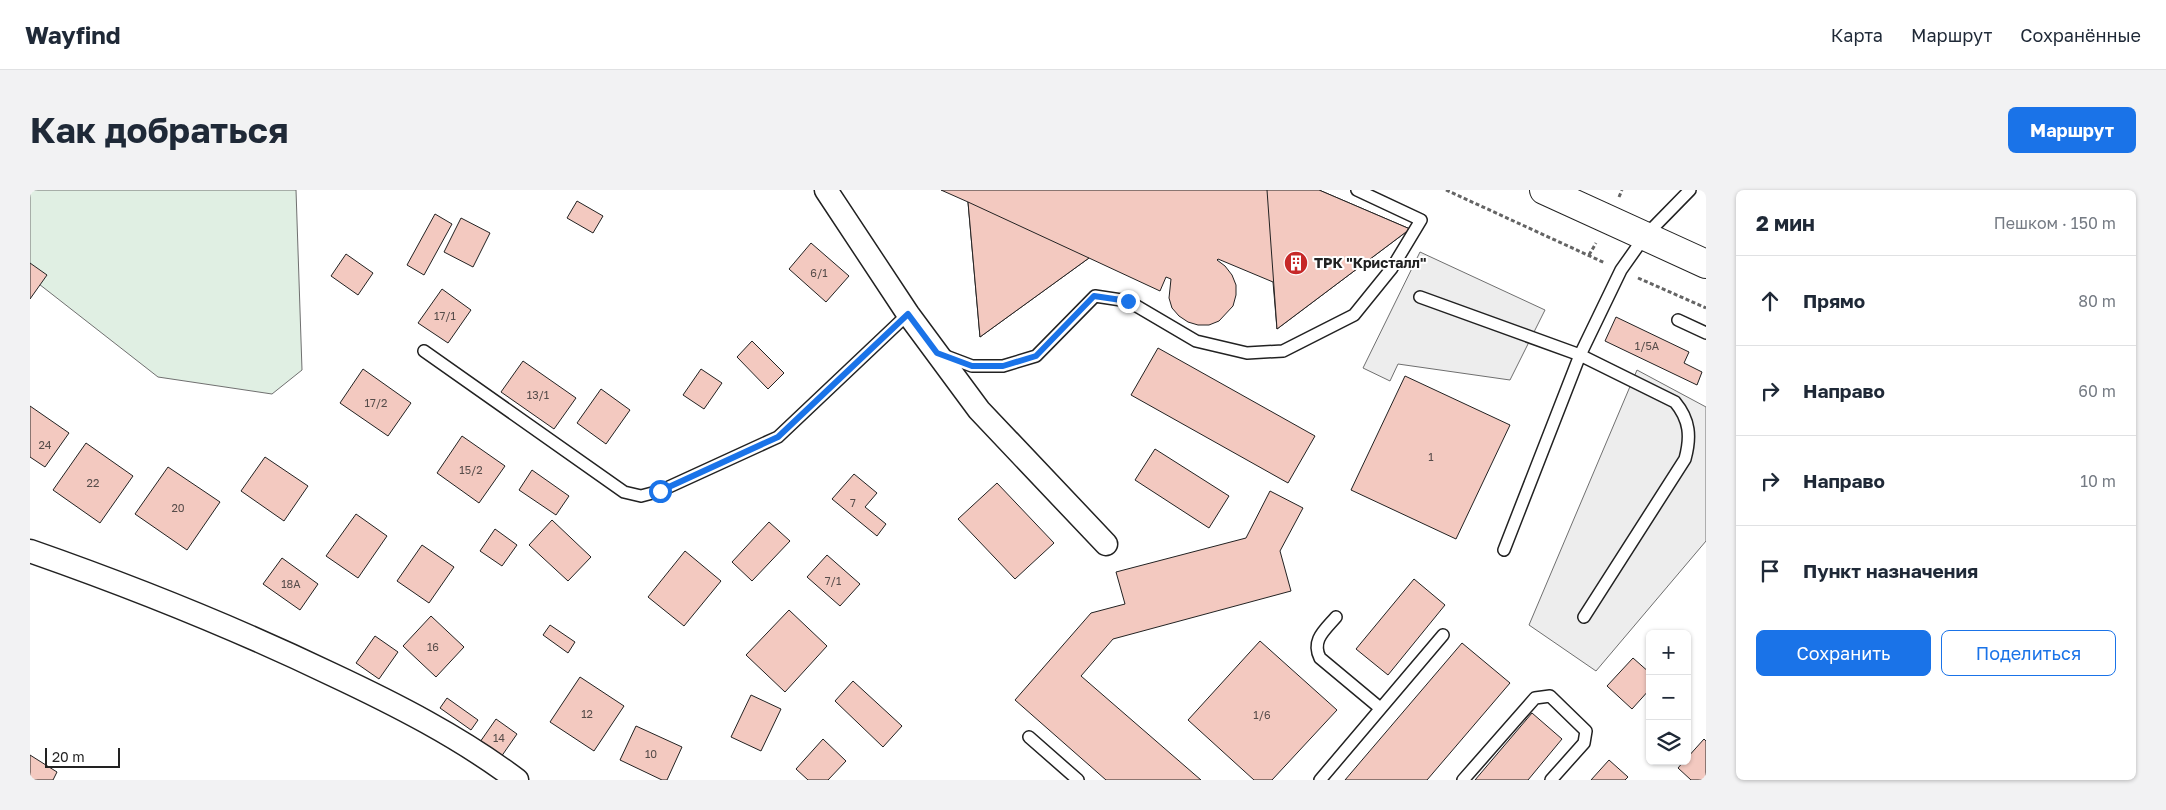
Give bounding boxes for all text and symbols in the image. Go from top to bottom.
text: Wayfind [25,20,121,49]
text: Карта [1831,24,1883,46]
text: Маршрут [1911,24,1992,46]
text: Сохранённые [2020,24,2141,46]
button: Маршрут [2008,107,2136,153]
text: Как добраться [30,109,288,151]
text: 2 мин [1756,210,1815,236]
text: Пешком · 150 m [1994,213,2116,233]
building icon: ТРК "Кристалл" [1283,250,1309,276]
place label: ТРК "Кристалл" [1314,254,1426,271]
house number: 6/1 [810,266,828,279]
icon: ahead [1756,287,1784,315]
text: Прямо [1803,289,1865,312]
route end [1117,290,1140,313]
text: 80 m [2078,291,2116,311]
house number: 17/1 [434,309,456,322]
house number: 1/5А [1635,339,1660,352]
icon: right [1756,377,1784,405]
text: Направо [1803,379,1885,402]
text: 60 m [2078,381,2116,401]
house number: 13/1 [527,388,549,401]
house number: 17/2 [365,396,387,409]
house number: 24 [38,438,52,451]
house number: 1 [1428,450,1434,463]
house number: 15/2 [459,463,483,476]
icon: right [1756,467,1784,495]
text: Направо [1803,469,1885,492]
text: 10 m [2080,471,2116,491]
house number: 22 [87,476,99,489]
route start [649,480,672,503]
house number: 7 [850,496,856,509]
house number: 20 [171,501,185,514]
icon: arrive [1756,557,1784,585]
text: Пункт назначения [1803,559,1978,582]
house number: 7/1 [825,574,841,587]
house number: 18А [281,577,301,590]
map controls [1646,630,1691,765]
button: + [1646,630,1691,675]
button: Сохранить [1756,630,1931,676]
button: Поделиться [1941,630,2116,676]
house number: 16 [427,640,439,653]
button: − [1646,675,1691,720]
house number: 12 [581,707,593,720]
house number: 1/6 [1253,708,1271,721]
button: layers [1646,720,1691,765]
house number: 14 [493,731,505,744]
scale bar [45,745,120,768]
house number: 10 [645,747,657,760]
text: 20 m [52,748,85,765]

